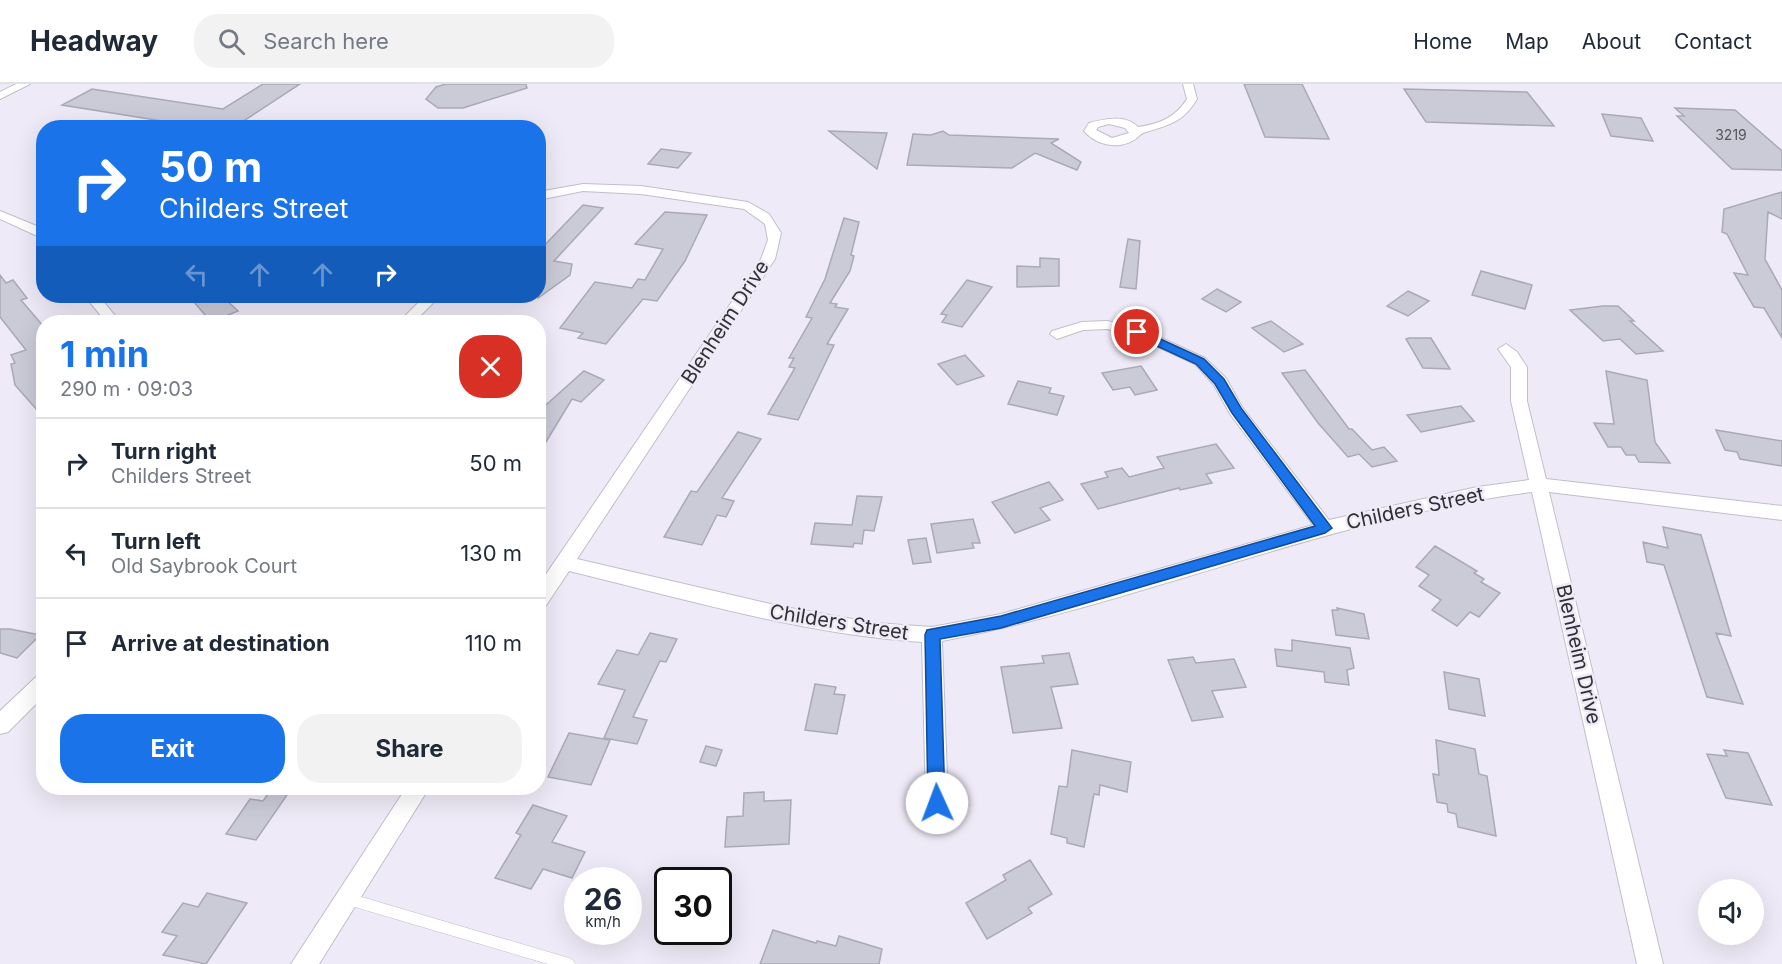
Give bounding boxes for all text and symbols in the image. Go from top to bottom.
search box [194,14,614,68]
text: Headway [30,24,158,58]
icon: search [215,25,248,58]
text: Search here [263,28,389,54]
text: Home [1413,29,1472,54]
text: Map [1505,29,1549,54]
text: About [1582,29,1641,54]
text: Contact [1674,29,1752,54]
house number: 3219 [1715,126,1747,143]
text: 50 m [159,141,262,192]
icon: right [60,144,138,222]
text: Childers Street [159,192,348,225]
street label: Blenheim Drive [676,256,774,388]
icon: left [180,258,213,291]
icon: ahead [243,258,276,291]
icon: ahead [306,258,339,291]
icon: right [369,258,402,291]
pin [1111,306,1162,357]
icon: arrive [1120,315,1153,348]
text: 1 min [60,332,149,376]
button: close [459,335,522,398]
text: 290 m · 09:03 [60,377,193,401]
text: Turn right [111,438,217,464]
icon: right [60,447,93,480]
text: 50 m [469,450,522,476]
text: Childers Street [111,464,251,488]
street label: Childers Street [1344,482,1486,534]
text: Turn left [111,528,201,554]
icon: left [60,537,93,570]
text: 130 m [460,540,522,566]
text: Old Saybrook Court [111,554,297,578]
street label: Blenheim Drive [1551,582,1607,726]
street label: Childers Street [768,599,911,645]
icon: arrive [60,627,93,660]
text: Arrive at destination [111,630,330,656]
text: 110 m [465,630,522,656]
button: Exit [60,714,285,783]
button: Share [297,714,522,783]
position arrow [905,771,969,835]
speed limit sign: 30 [654,867,732,945]
map controls [1698,879,1764,945]
button: sound [1698,879,1764,945]
text: 26 [584,881,622,917]
text: km/h [585,912,621,931]

